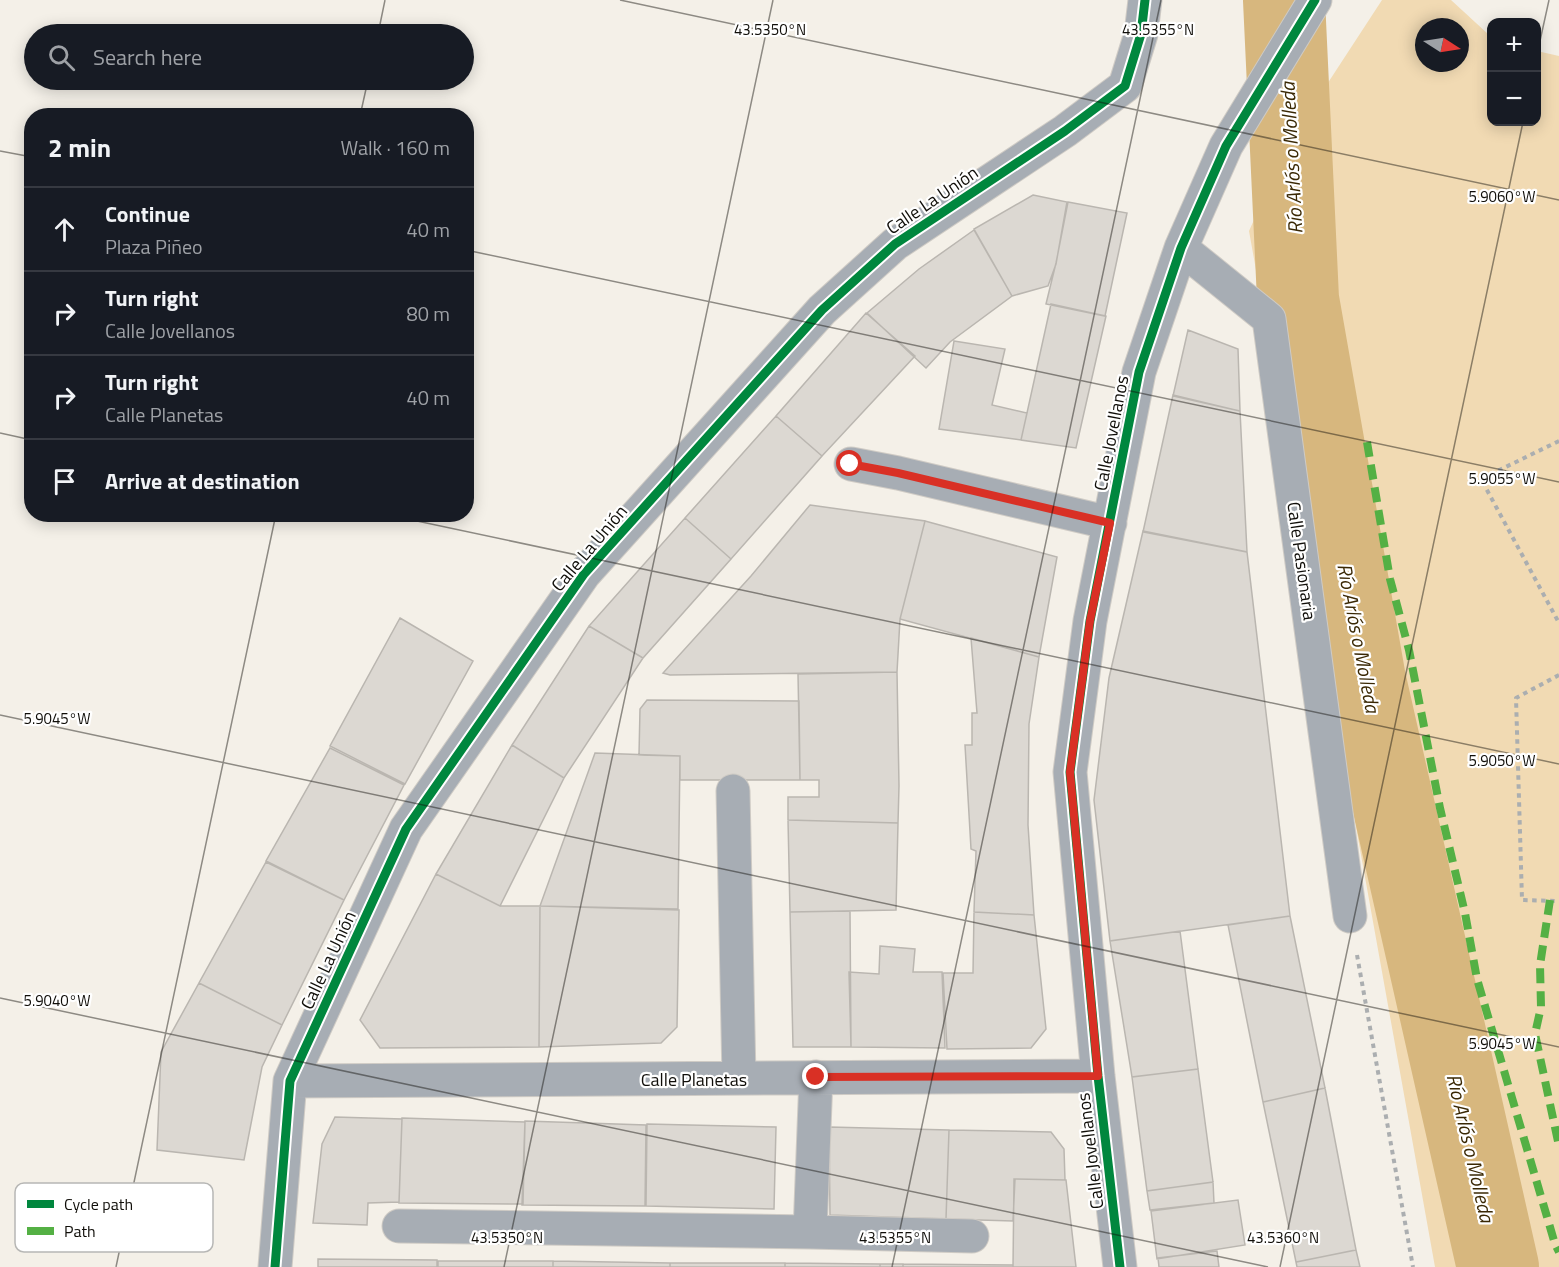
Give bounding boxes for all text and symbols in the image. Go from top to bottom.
text: 43.5350°N [734,18,806,41]
text: 43.5355°N [1122,18,1194,41]
north arrow [1415,18,1469,72]
map controls [1487,18,1541,126]
button: + [1487,18,1541,72]
search box [24,24,474,90]
text: Search here [93,40,202,74]
icon: search [45,41,78,74]
button: − [1487,72,1541,126]
water label: Río Arlós o Molleda [1271,80,1310,235]
text: 2 min [48,128,111,167]
text: Walk · 160 m [341,132,450,163]
street label: Calle La Unión [880,159,984,241]
text: 5.9060°W [1469,185,1535,208]
text: Continue [105,197,190,231]
icon: ahead [48,213,81,246]
text: 40 m [406,214,450,245]
text: Plaza Piñeo [105,231,203,262]
text: Turn right [105,281,199,315]
icon: right [48,297,81,330]
text: 80 m [406,298,450,329]
text: Calle Jovellanos [105,315,235,346]
text: Turn right [105,365,199,399]
street label: Calle Jovellanos [1087,373,1135,493]
icon: right [48,381,81,414]
text: 40 m [406,382,450,413]
text: Calle Planetas [105,399,223,430]
route start [836,450,862,476]
text: Arrive at destination [105,464,300,498]
icon: arrive [48,465,81,498]
text: 5.9055°W [1469,467,1535,490]
street label: Calle La Unión [545,499,633,597]
street label: Calle Pasionaria [1280,500,1324,622]
water label: Río Arlós o Molleda [1329,561,1389,716]
text: 5.9045°W [24,707,90,730]
text: 5.9050°W [1469,749,1535,772]
street label: Calle La Unión [293,906,363,1014]
text: 5.9040°W [24,989,90,1012]
text: 5.9045°W [1469,1032,1535,1055]
route end [802,1063,828,1089]
street label: Calle Planetas [641,1066,747,1093]
water label: Río Arlós o Molleda [1439,1071,1503,1226]
street label: Calle Jovellanos [1069,1091,1111,1211]
legend [15,1183,213,1252]
text: Cycle path [64,1192,133,1216]
text: Path [64,1219,96,1243]
text: 43.5350°N [471,1226,543,1249]
text: 43.5355°N [859,1226,931,1249]
text: 43.5360°N [1247,1226,1319,1249]

